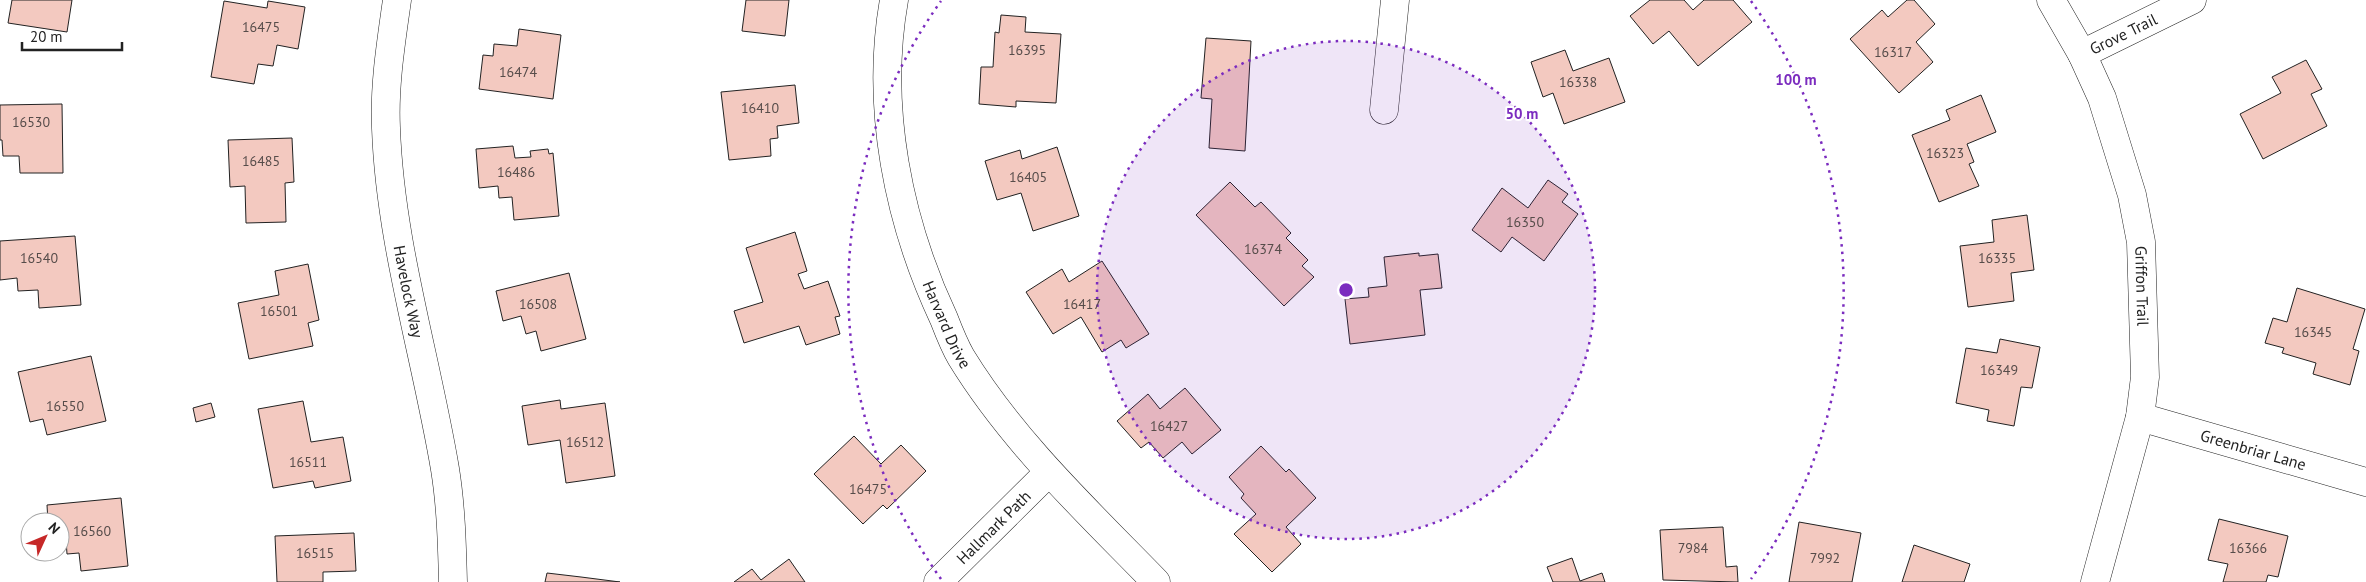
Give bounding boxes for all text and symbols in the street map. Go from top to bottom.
street label: Grove Trail [2086,9,2161,59]
house number: 16475 [242,18,280,36]
scale bar [22,20,122,52]
text: 20 m [30,27,63,46]
house number: 16395 [1008,41,1046,59]
house number: 16317 [1874,43,1912,61]
house number: 16474 [499,63,537,81]
text: 100 m [1775,70,1817,89]
house number: 16338 [1559,73,1597,91]
house number: 16410 [741,99,779,117]
text: 50 m [1506,104,1538,123]
house number: 16530 [12,113,50,131]
house number: 16323 [1926,144,1964,162]
house number: 16485 [242,152,280,170]
house number: 16486 [497,163,535,181]
house number: 16405 [1009,168,1047,186]
house number: 16350 [1506,213,1544,231]
house number: 16374 [1244,240,1282,258]
street label: Havelock Way [390,244,428,340]
street label: Griffon Trail [2131,246,2153,327]
house number: 16540 [20,249,58,267]
house number: 16335 [1978,249,2016,267]
street label: Harvard Drive [919,278,976,372]
centre of rings [1337,281,1355,299]
house number: 16508 [519,295,557,313]
house number: 16417 [1063,295,1101,313]
house number: 16501 [260,302,298,320]
house number: 16345 [2294,323,2332,341]
house number: 16349 [1980,361,2018,379]
house number: 16550 [46,397,84,415]
house number: 16427 [1150,417,1188,435]
street label: Greenbriar Lane [2198,425,2309,474]
house number: 16512 [566,433,604,451]
house number: 16511 [289,453,327,471]
house number: 16475 [849,480,887,498]
street label: Hallmark Path [952,486,1035,568]
north arrow [20,512,70,562]
text: N [45,518,64,538]
house number: 16560 [73,522,111,540]
house number: 7984 [1678,539,1709,557]
house number: 16366 [2229,539,2267,557]
house number: 16515 [296,544,334,562]
house number: 7992 [1810,549,1840,567]

